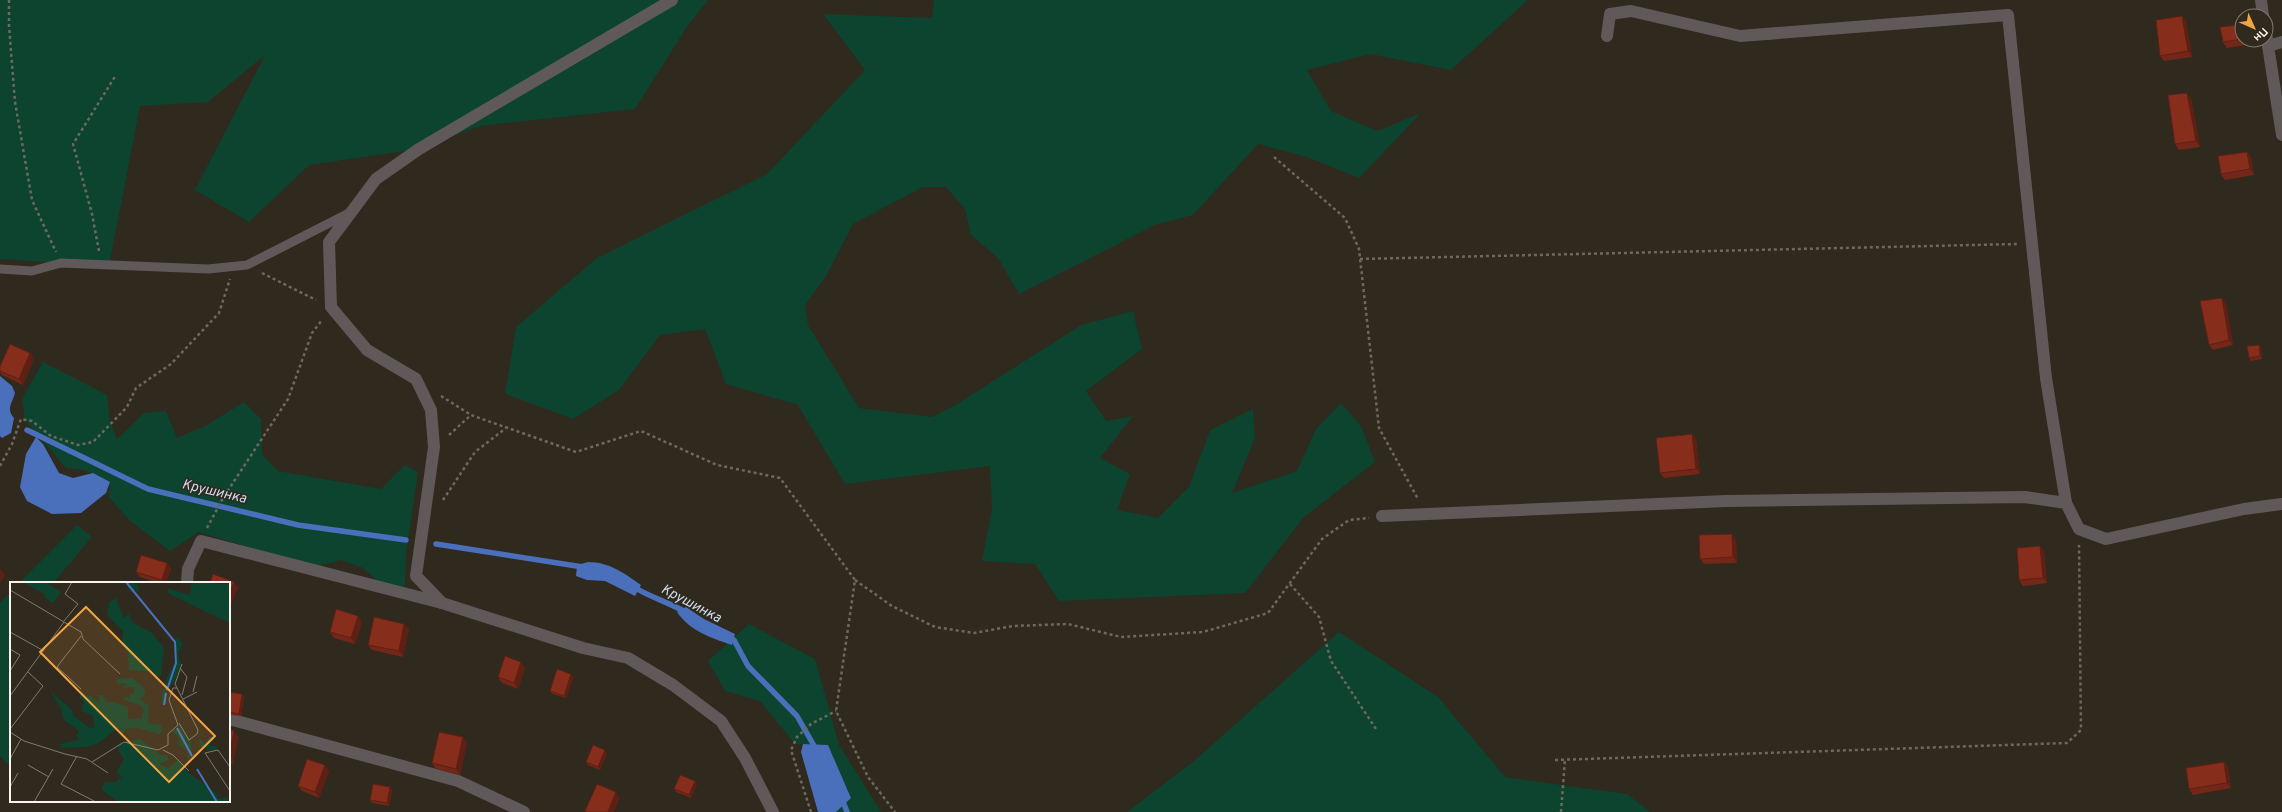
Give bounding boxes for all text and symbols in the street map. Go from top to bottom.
north arrow [2234,8,2274,48]
text: Пн [2250,24,2271,45]
water label: Крушинка [180,476,249,508]
water label: Крушинка [658,581,725,627]
inset map [10,582,230,802]

